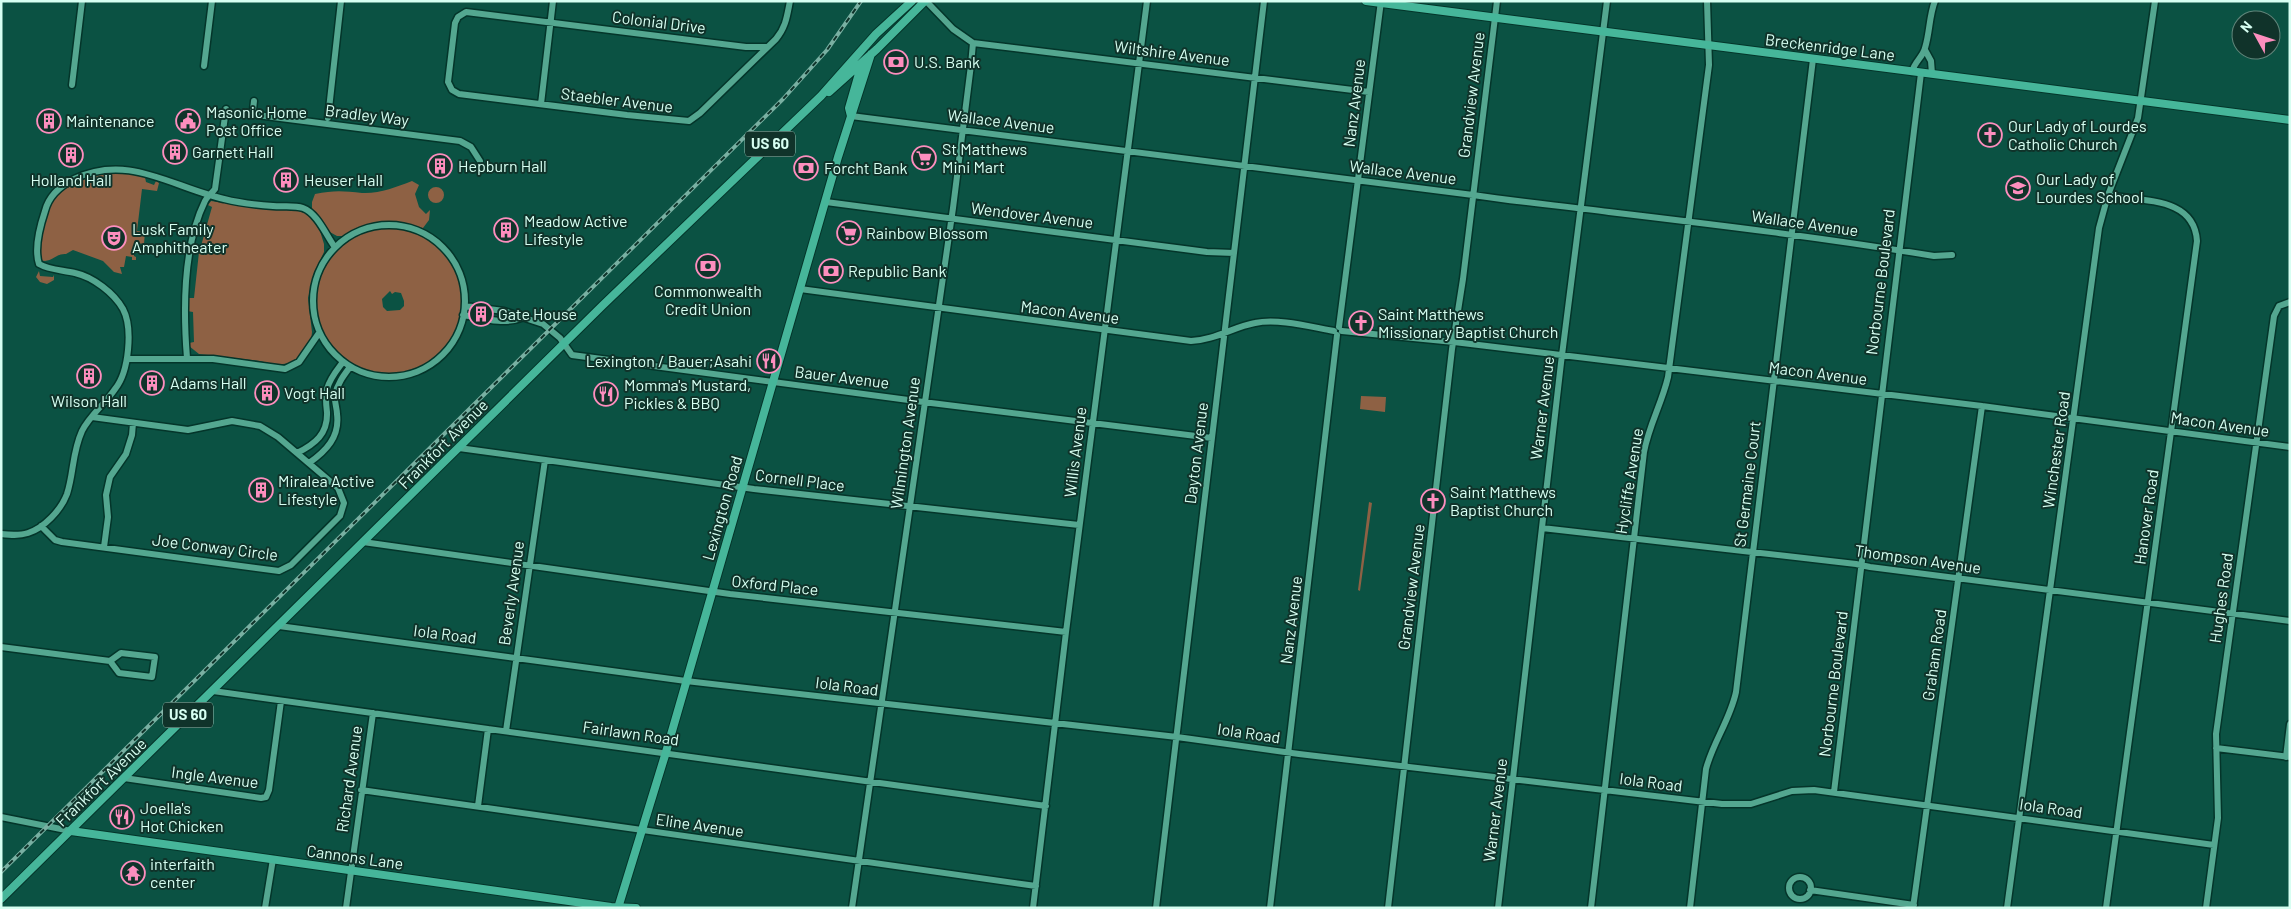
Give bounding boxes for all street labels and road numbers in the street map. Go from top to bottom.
street label: Colonial Drive [611,6,707,37]
street label: Breckenridge Lane [1764,29,1896,64]
street label: Grandview Avenue [1453,31,1488,159]
street label: Wiltshire Avenue [1113,36,1231,69]
street label: Nanz Avenue [1339,58,1368,148]
street label: Staebler Avenue [560,83,674,116]
street label: Bradley Way [324,100,411,129]
street label: Wallace Avenue [946,105,1056,137]
road number: US 60 [745,132,795,156]
street label: Wallace Avenue [1348,156,1458,188]
street label: Wendover Avenue [970,198,1094,231]
street label: Wallace Avenue [1750,206,1860,239]
street label: Norbourne Boulevard [1861,208,1898,356]
street label: Macon Avenue [1020,296,1120,327]
street label: Warner Avenue [1526,355,1557,461]
street label: Macon Avenue [1768,357,1868,388]
street label: Bauer Avenue [794,361,890,392]
street label: Wilmington Avenue [886,376,923,510]
street label: Winchester Road [2038,390,2073,510]
street label: Frankfort Avenue [394,395,491,492]
street label: Dayton Avenue [1180,401,1211,505]
street label: Willis Avenue [1060,405,1089,498]
street label: Macon Avenue [2170,407,2271,440]
street label: St Germaine Court [1729,420,1764,548]
street label: Hycliffe Avenue [1611,427,1646,535]
street label: Lexington Road [698,453,746,562]
street label: Cornell Place [754,465,846,494]
street label: Hanover Road [2129,468,2162,566]
street label: Grandview Avenue [1393,523,1428,651]
street label: Joe Conway Circle [151,529,279,564]
street label: Beverly Avenue [494,540,527,646]
street label: Thompson Avenue [1854,540,1983,577]
street label: Hughes Road [2205,552,2236,644]
street label: Oxford Place [731,571,819,599]
street label: Nanz Avenue [1276,575,1305,665]
street label: Graham Road [1918,608,1949,702]
street label: Norbourne Boulevard [1814,610,1851,758]
street label: Iola Road [412,620,478,647]
street label: Iola Road [814,672,880,699]
road number: US 60 [163,702,213,728]
street label: Fairlawn Road [582,716,680,749]
street label: Iola Road [1216,719,1282,746]
street label: Richard Avenue [332,724,365,833]
street label: Frankfort Avenue [51,733,150,830]
street label: Warner Avenue [1479,757,1510,863]
street label: Ingle Avenue [170,762,260,791]
street label: Iola Road [1618,768,1684,795]
street label: Iola Road [2018,794,2084,821]
street label: Eline Avenue [655,809,745,840]
street label: Cannons Lane [305,840,405,873]

